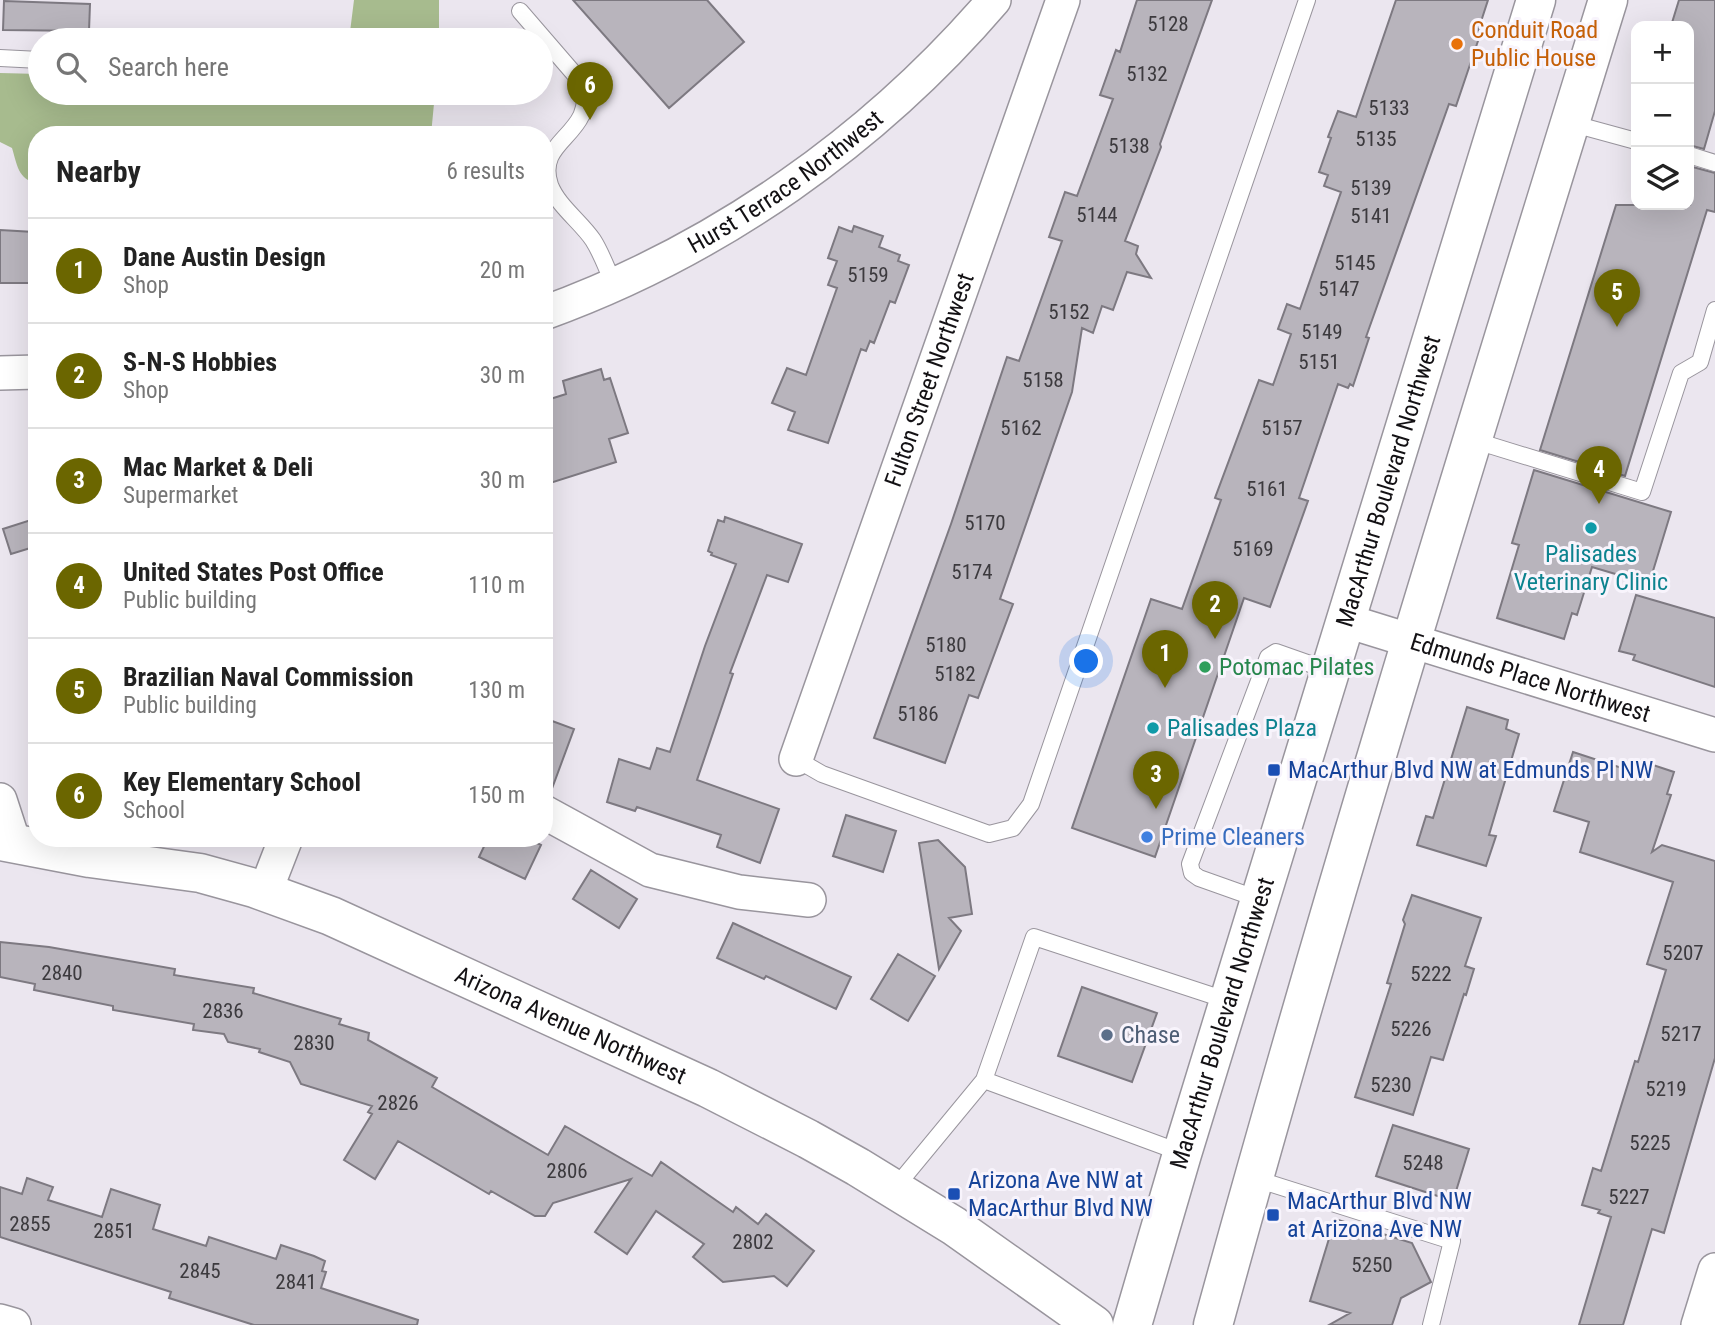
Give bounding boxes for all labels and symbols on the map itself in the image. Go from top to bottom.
house number: 5128 [1147,12,1189,36]
place label: Conduit Road Public House [1471,16,1598,72]
marker: Conduit Road Public House [1449,36,1465,52]
pin: 6 [567,62,613,120]
house number: 5132 [1126,62,1168,86]
house number: 5133 [1368,96,1410,120]
street label: Hurst Terrace Northwest [683,104,889,259]
house number: 5135 [1355,127,1397,151]
house number: 5138 [1108,134,1150,158]
house number: 5139 [1350,176,1392,200]
house number: 5144 [1076,203,1118,227]
house number: 5141 [1350,204,1392,228]
house number: 5145 [1334,251,1376,275]
house number: 5159 [847,263,889,287]
street label: Fulton Street Northwest [879,269,980,490]
pin: 5 [1594,269,1640,327]
house number: 5147 [1318,277,1360,301]
house number: 5152 [1048,300,1090,324]
house number: 5149 [1301,320,1343,344]
street label: MacArthur Boulevard Northwest [1331,332,1446,630]
house number: 5151 [1298,350,1340,374]
house number: 5158 [1022,368,1064,392]
house number: 5162 [1000,416,1042,440]
house number: 5157 [1261,416,1303,440]
pin: 4 [1576,446,1622,504]
house number: 5161 [1246,477,1288,501]
house number: 5170 [964,511,1006,535]
marker: Palisades Veterinary Clinic [1583,520,1599,536]
house number: 5169 [1232,537,1274,561]
place label: Palisades Veterinary Clinic [1514,540,1668,596]
house number: 5174 [951,560,993,584]
pin: 2 [1192,581,1238,639]
street label: Edmunds Place Northwest [1407,627,1654,728]
pin: 1 [1142,630,1188,688]
house number: 5180 [925,633,967,657]
your location [1069,644,1103,678]
place label: Potomac Pilates [1219,653,1374,681]
marker: Potomac Pilates [1197,659,1213,675]
house number: 5182 [934,662,976,686]
house number: 5186 [897,702,939,726]
place label: Palisades Plaza [1167,714,1317,742]
marker: Palisades Plaza [1145,720,1161,736]
pin: 3 [1133,751,1179,809]
place label: MacArthur Blvd NW at Edmunds Pl NW [1288,756,1653,784]
marker: MacArthur Blvd NW at Edmunds Pl NW [1266,762,1282,778]
place label: Prime Cleaners [1161,823,1305,851]
marker: Prime Cleaners [1139,829,1155,845]
street label: MacArthur Boulevard Northwest [1164,874,1280,1172]
house number: 5207 [1662,941,1704,965]
house number: 2840 [41,961,83,985]
street label: Arizona Avenue Northwest [451,961,691,1090]
house number: 5222 [1410,962,1452,986]
house number: 2836 [202,999,244,1023]
house number: 5226 [1390,1017,1432,1041]
place label: Chase [1121,1021,1180,1049]
house number: 5217 [1660,1022,1702,1046]
marker: Chase [1099,1027,1115,1043]
house number: 2830 [293,1031,335,1055]
house number: 5230 [1370,1073,1412,1097]
house number: 5219 [1645,1077,1687,1101]
house number: 2826 [377,1091,419,1115]
house number: 5225 [1629,1131,1671,1155]
house number: 5248 [1402,1151,1444,1175]
house number: 2806 [546,1159,588,1183]
place label: Arizona Ave NW at MacArthur Blvd NW [968,1166,1153,1222]
house number: 5227 [1608,1185,1650,1209]
marker: Arizona Ave NW at MacArthur Blvd NW [946,1186,962,1202]
place label: MacArthur Blvd NW at Arizona Ave NW [1287,1187,1472,1243]
marker: MacArthur Blvd NW at Arizona Ave NW [1265,1207,1281,1223]
house number: 2855 [9,1212,51,1236]
house number: 2851 [93,1219,135,1243]
house number: 2802 [732,1230,774,1254]
house number: 5250 [1351,1253,1393,1277]
house number: 2845 [179,1259,221,1283]
house number: 2841 [275,1270,317,1294]

